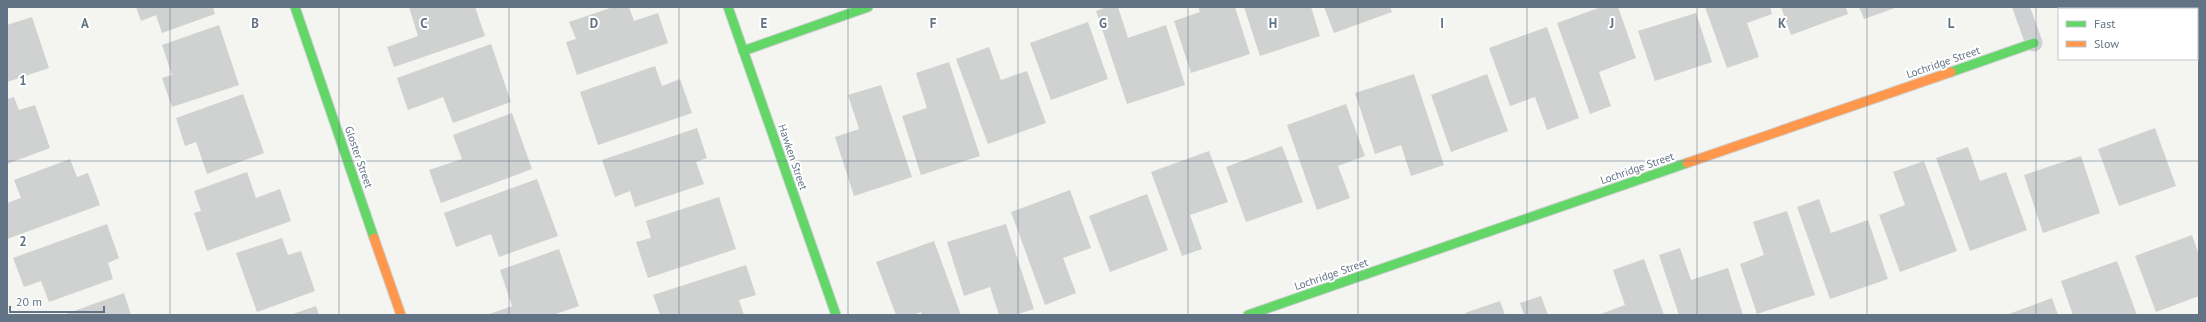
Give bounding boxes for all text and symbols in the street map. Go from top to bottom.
legend [2058,8,2198,60]
text: A [81,15,89,32]
text: B [251,15,259,32]
text: C [420,15,428,32]
text: D [590,15,598,32]
text: E [761,15,768,32]
text: F [930,15,937,32]
text: G [1099,15,1107,32]
text: H [1269,15,1277,32]
text: I [1440,15,1444,32]
text: J [1609,15,1614,32]
text: K [1778,15,1786,32]
text: L [1948,15,1955,32]
text: Fast [2094,16,2115,31]
text: Slow [2094,36,2119,51]
street label: Lochridge Street [1904,43,1982,81]
text: 1 [19,72,27,89]
street label: Hawken Street [775,122,811,192]
street label: Gloster Street [342,124,376,190]
street label: Lochridge Street [1598,149,1676,187]
text: 2 [19,233,27,250]
street label: Lochridge Street [1292,255,1370,293]
scale bar [10,288,104,314]
text: 20 m [16,294,42,309]

